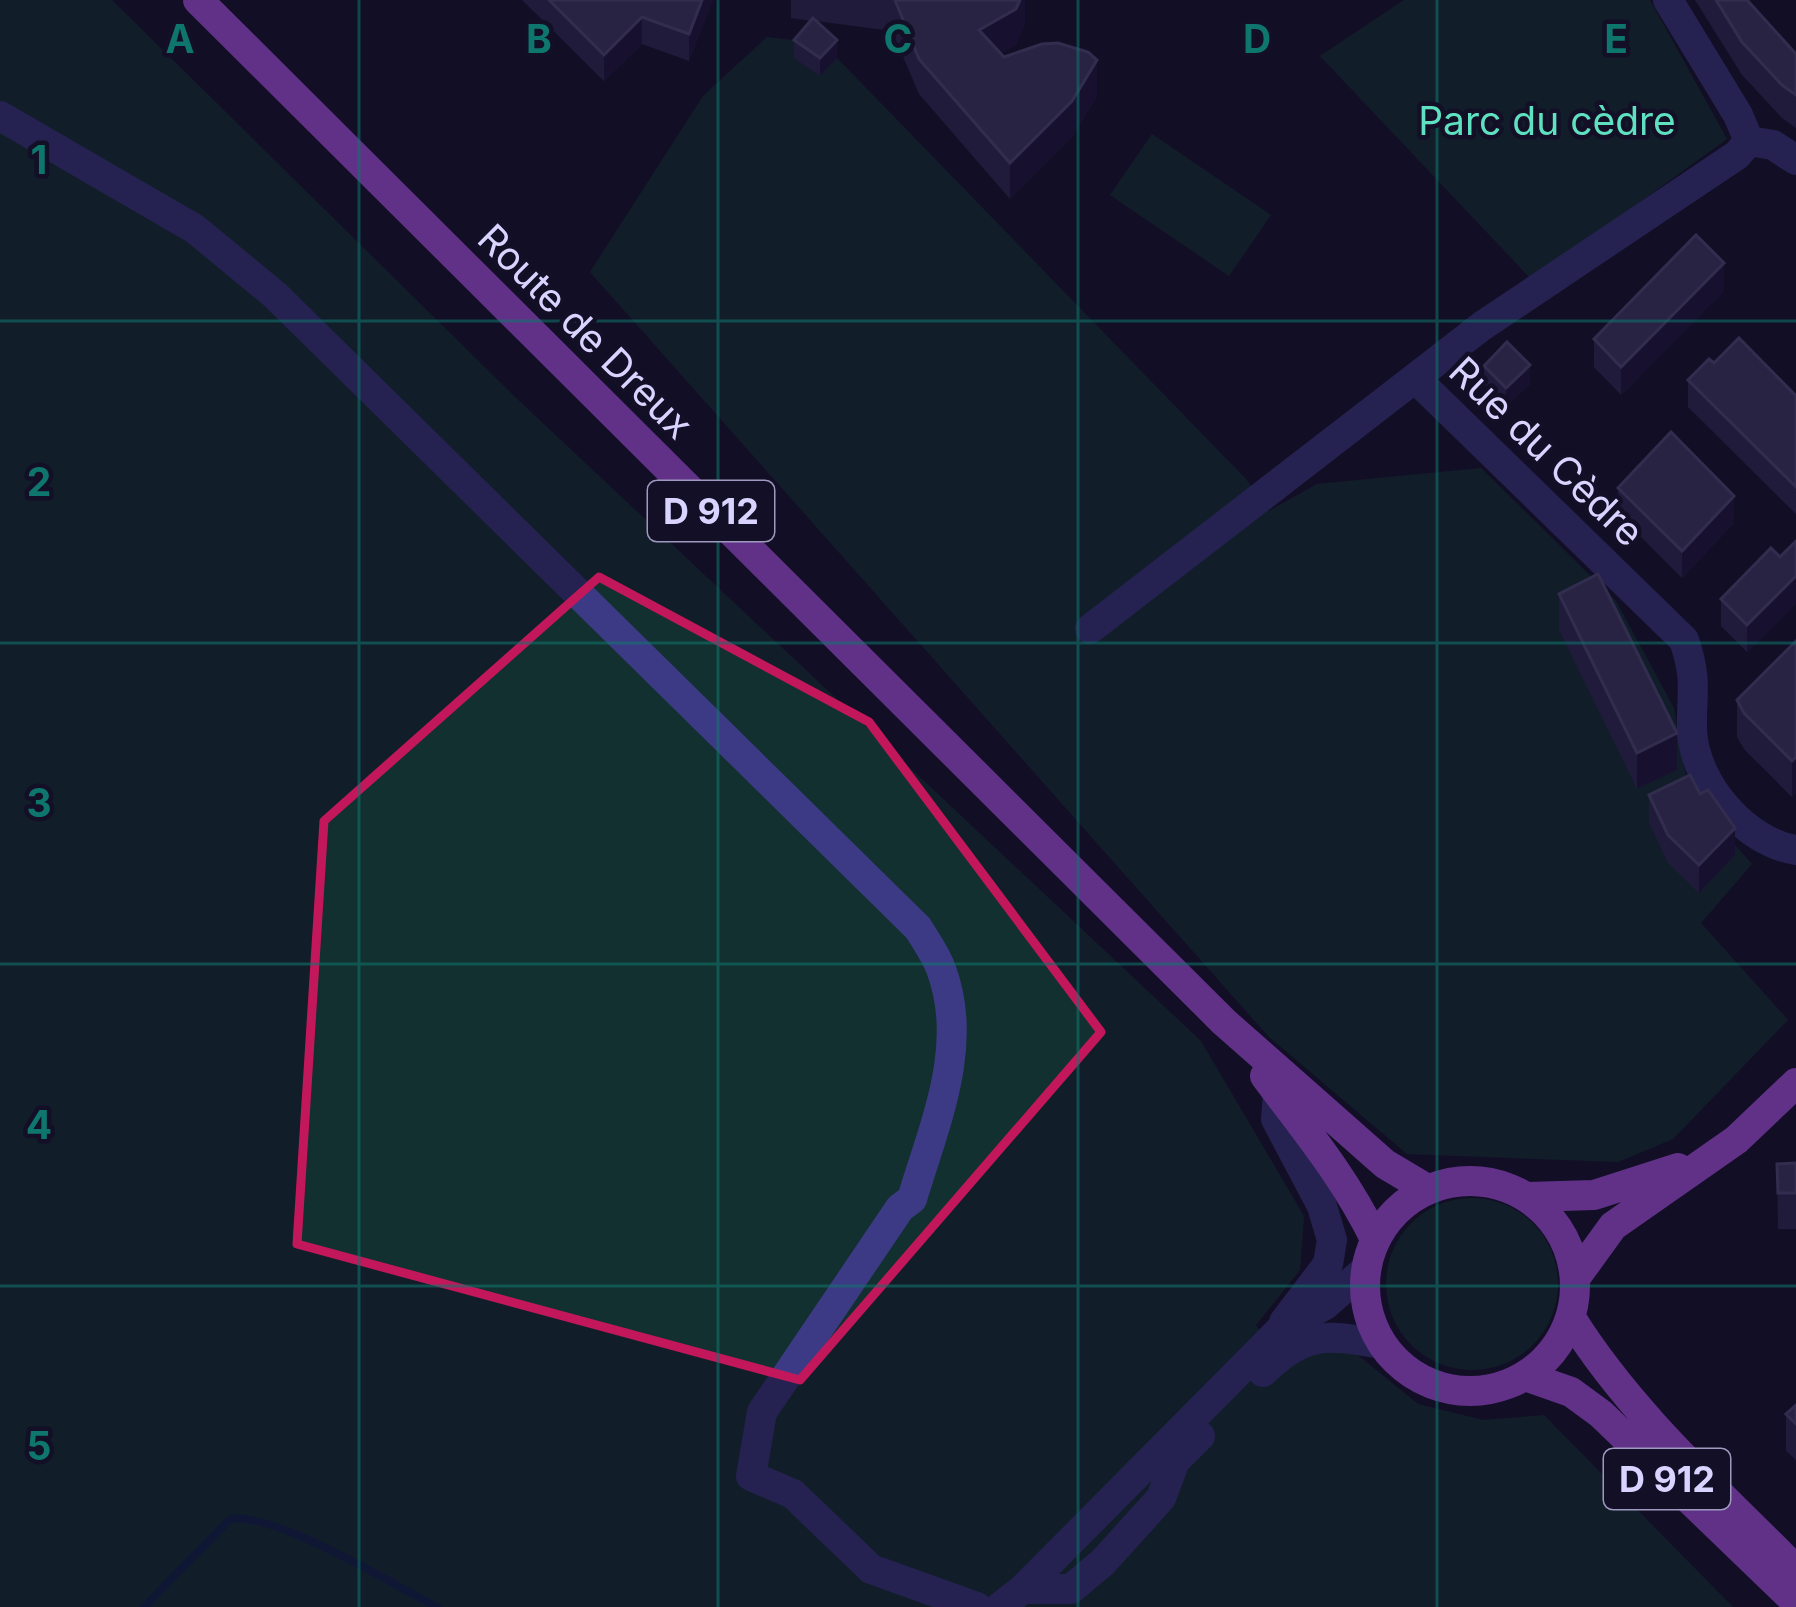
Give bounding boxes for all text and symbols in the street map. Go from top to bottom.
text: A [165,15,195,62]
text: B [526,15,552,62]
text: C [884,15,912,62]
text: D [1243,15,1271,62]
text: E [1604,15,1628,62]
park label: Parc du cèdre [1418,97,1676,144]
text: 1 [31,136,47,183]
street label: Route de Dreux [469,214,703,448]
street label: Rue du Cèdre [1440,347,1654,555]
text: 2 [27,458,51,505]
road number: D 912 [648,481,774,541]
text: 3 [26,779,52,826]
text: 4 [26,1101,52,1148]
text: 5 [27,1422,51,1469]
road number: D 912 [1604,1449,1730,1509]

